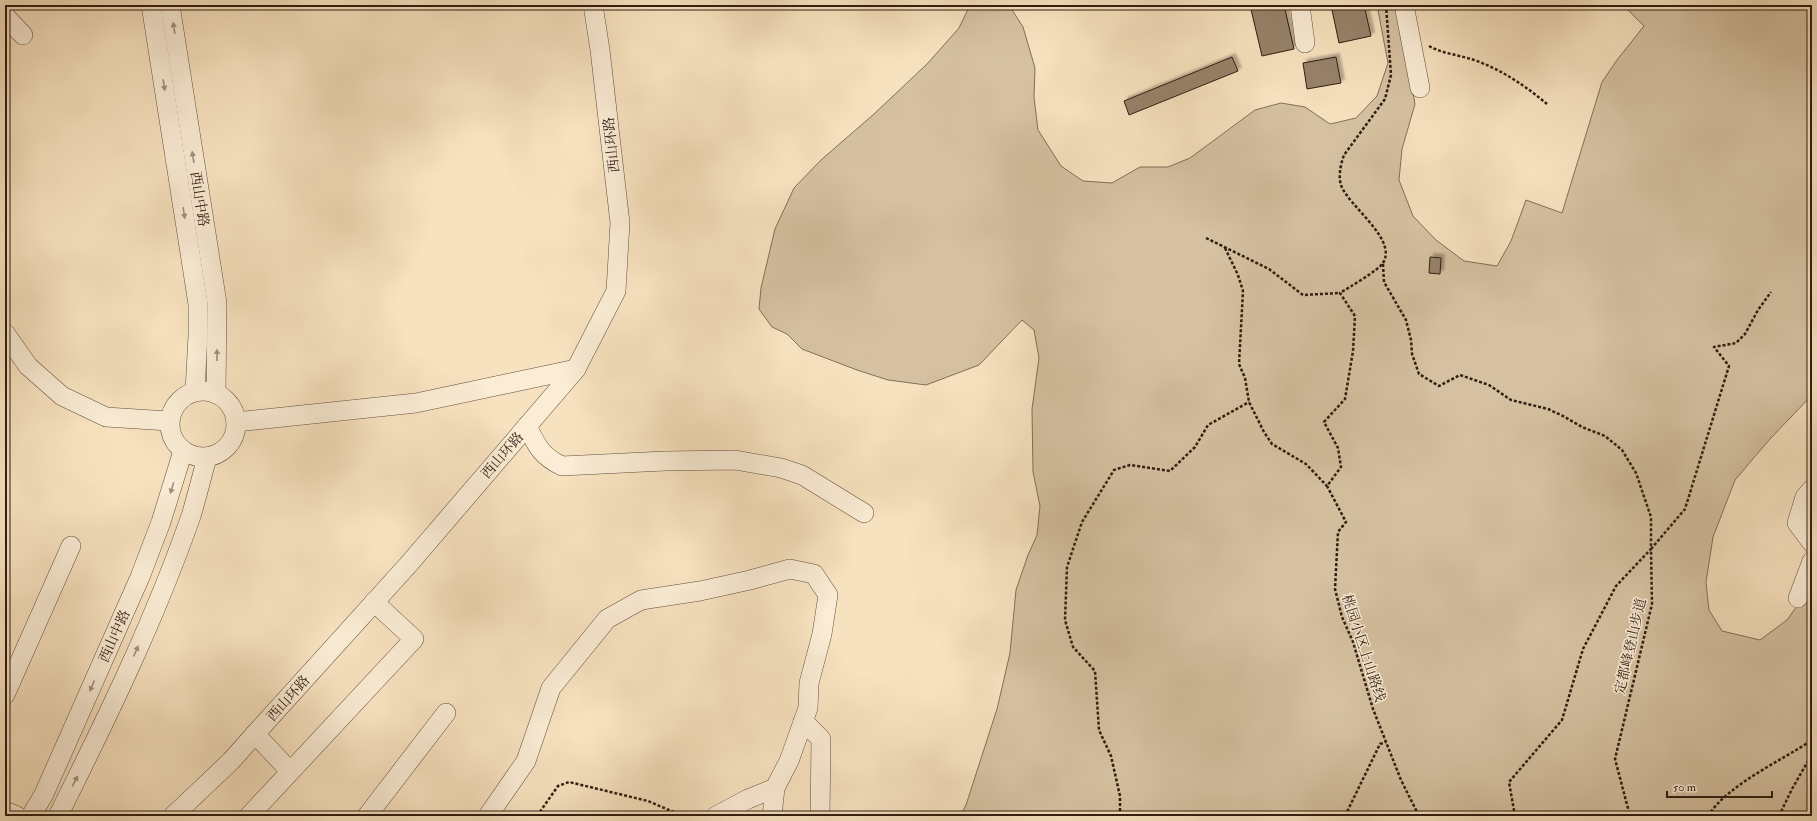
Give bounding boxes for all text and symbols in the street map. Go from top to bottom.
one-way arrow [170,22,176,34]
one-way arrow [161,79,167,91]
street label: 西山环路 [600,116,623,174]
one-way arrow [190,150,196,163]
street label: 西山中路 [187,170,212,228]
one-way arrow [181,207,187,220]
one-way arrow [214,348,220,361]
street label: 西山环路 [478,429,527,482]
one-way arrow [169,482,175,494]
street label: 桃园小区上山路线 [1338,592,1389,704]
street label: 定都峰登山步道 [1611,596,1650,696]
street label: 西山中路 [95,607,134,665]
one-way arrow [134,644,140,656]
street label: 西山环路 [263,672,313,725]
one-way arrow [88,681,94,693]
scale bar [1667,773,1772,799]
one-way arrow [72,775,78,787]
text: 50 m [1673,780,1697,795]

